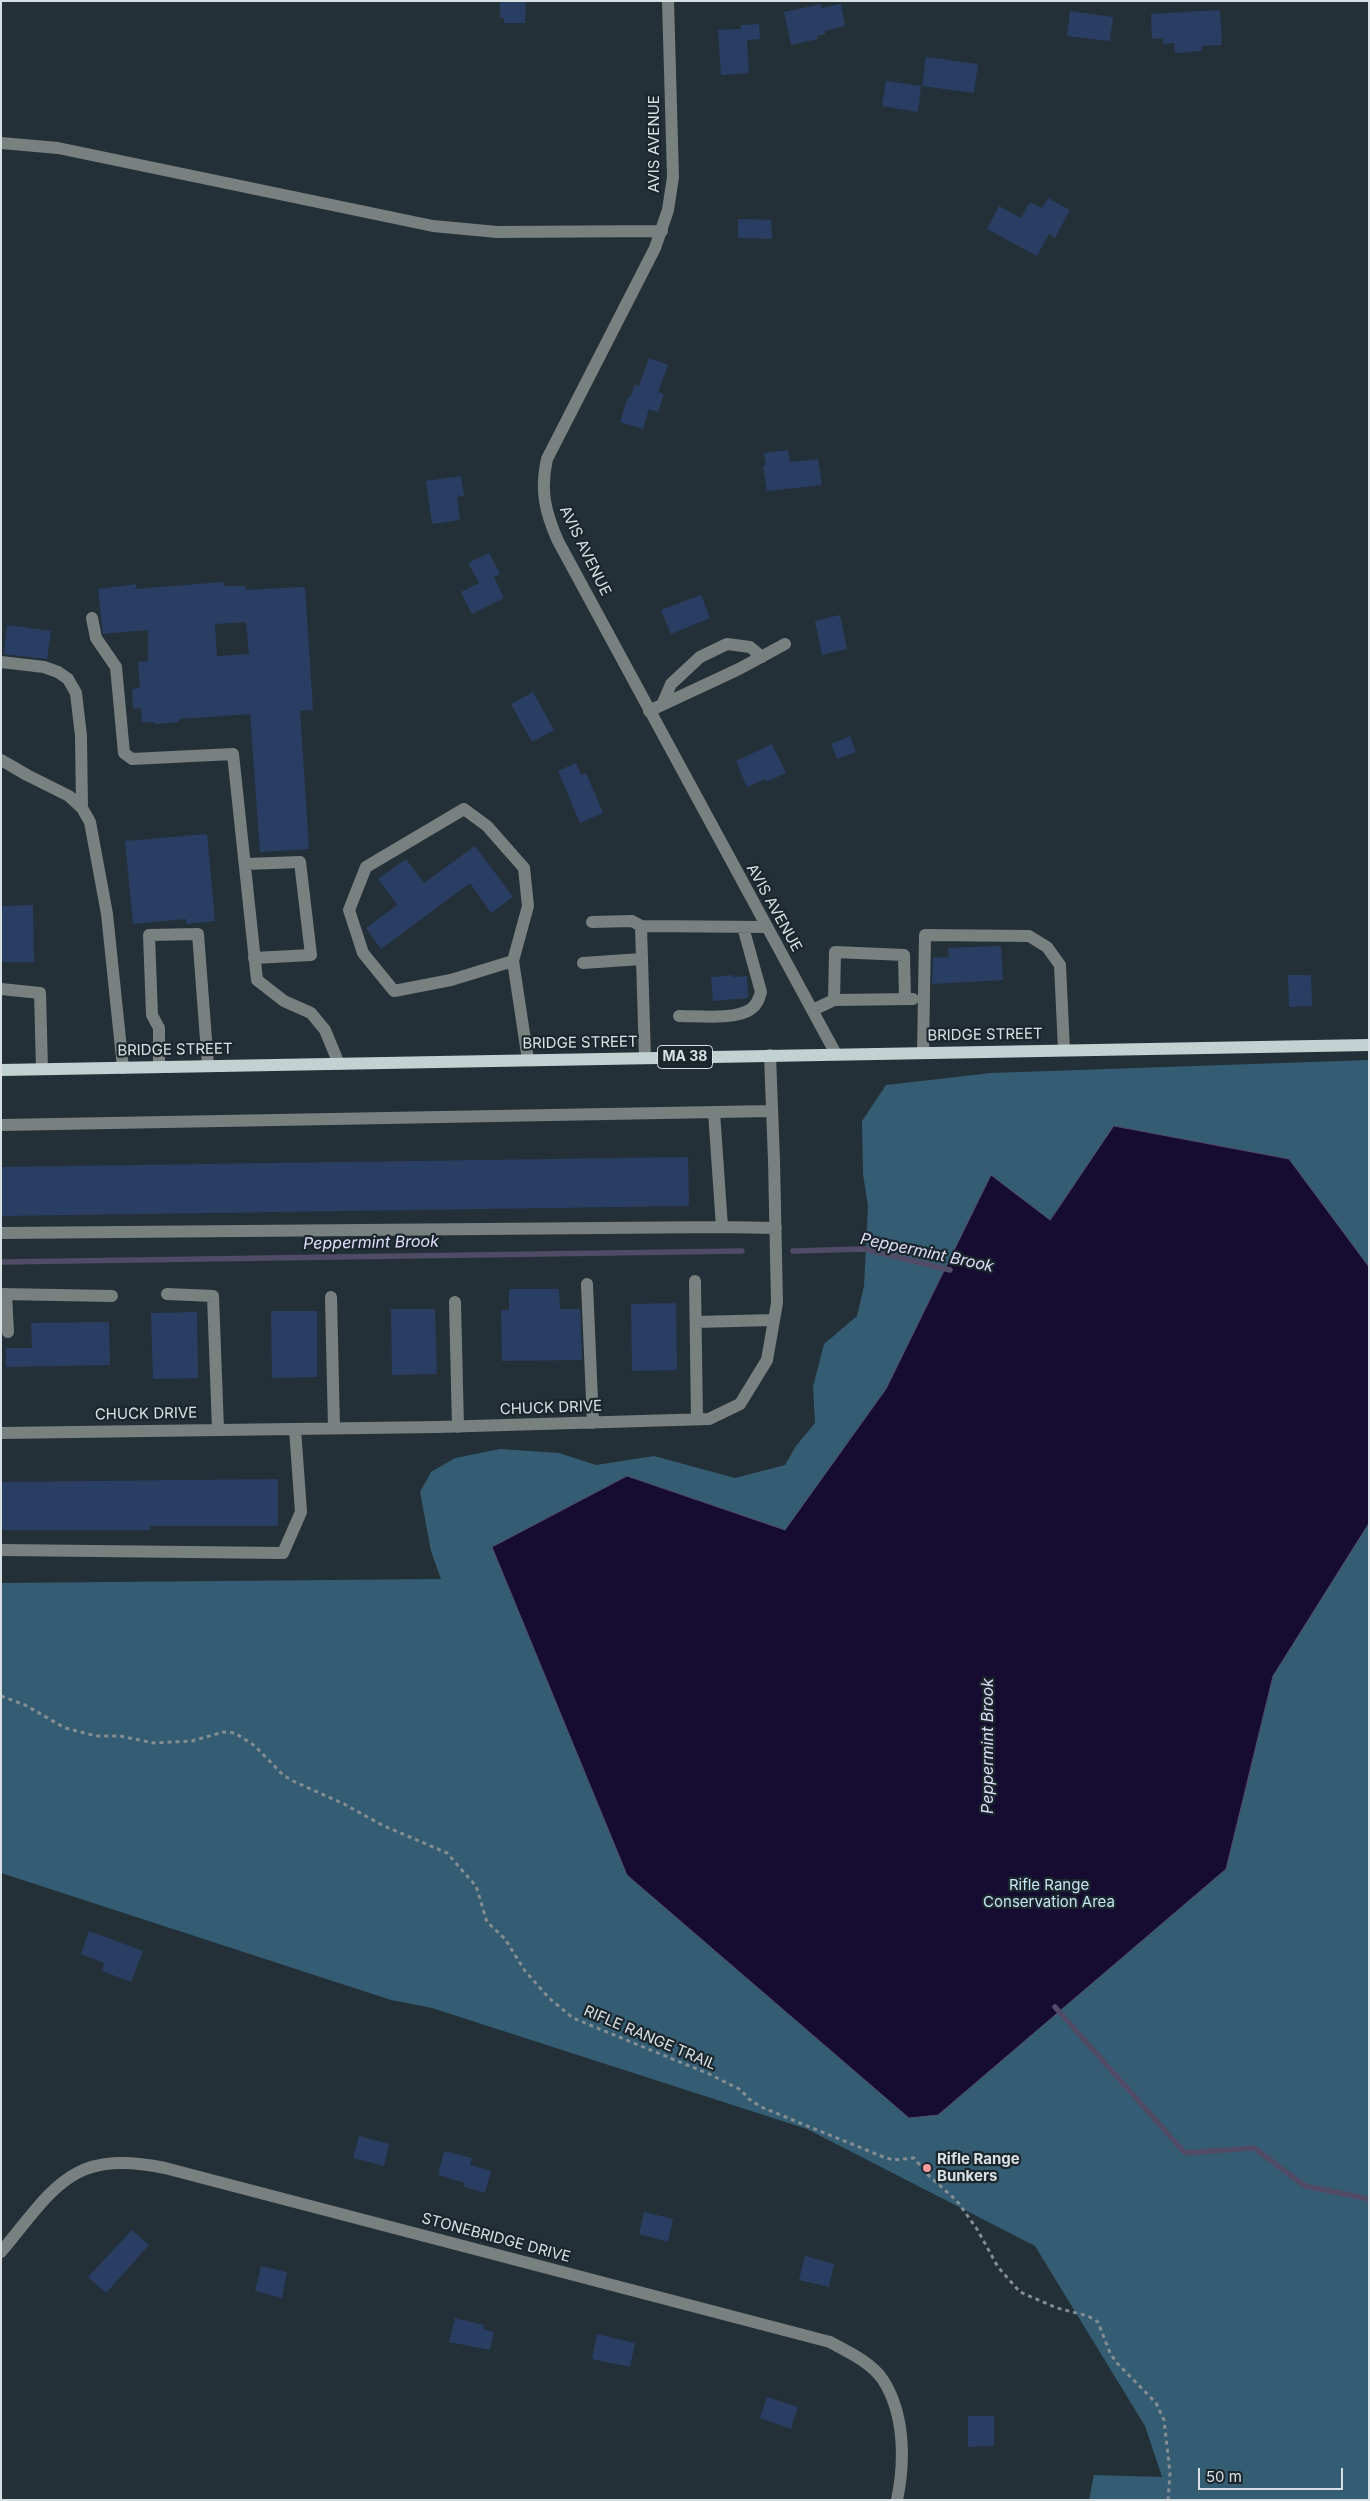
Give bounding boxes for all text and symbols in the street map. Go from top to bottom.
street label: AVIS AVENUE [645,95,663,193]
street label: AVIS AVENUE [555,503,615,599]
street label: AVIS AVENUE [742,861,806,955]
street label: BRIDGE STREET [927,1025,1043,1045]
street label: BRIDGE STREET [522,1033,638,1053]
street label: BRIDGE STREET [117,1040,233,1060]
road number: MA 38 [658,1046,712,1068]
water label: Peppermint Brook [859,1229,995,1277]
water label: Peppermint Brook [303,1232,439,1254]
street label: CHUCK DRIVE [500,1397,602,1419]
street label: CHUCK DRIVE [95,1404,197,1424]
water label: Peppermint Brook [978,1678,998,1814]
park label: Rifle Range Conservation Area [983,1876,1115,1911]
street label: RIFLE RANGE TRAIL [581,2002,719,2074]
place label: Rifle Range Bunkers [937,2150,1020,2185]
marker: Rifle Range Bunkers [921,2162,933,2174]
street label: STONEBRIDGE DRIVE [420,2209,572,2267]
scale bar [1200,2458,1345,2490]
text: 50 m [1206,2467,1242,2486]

